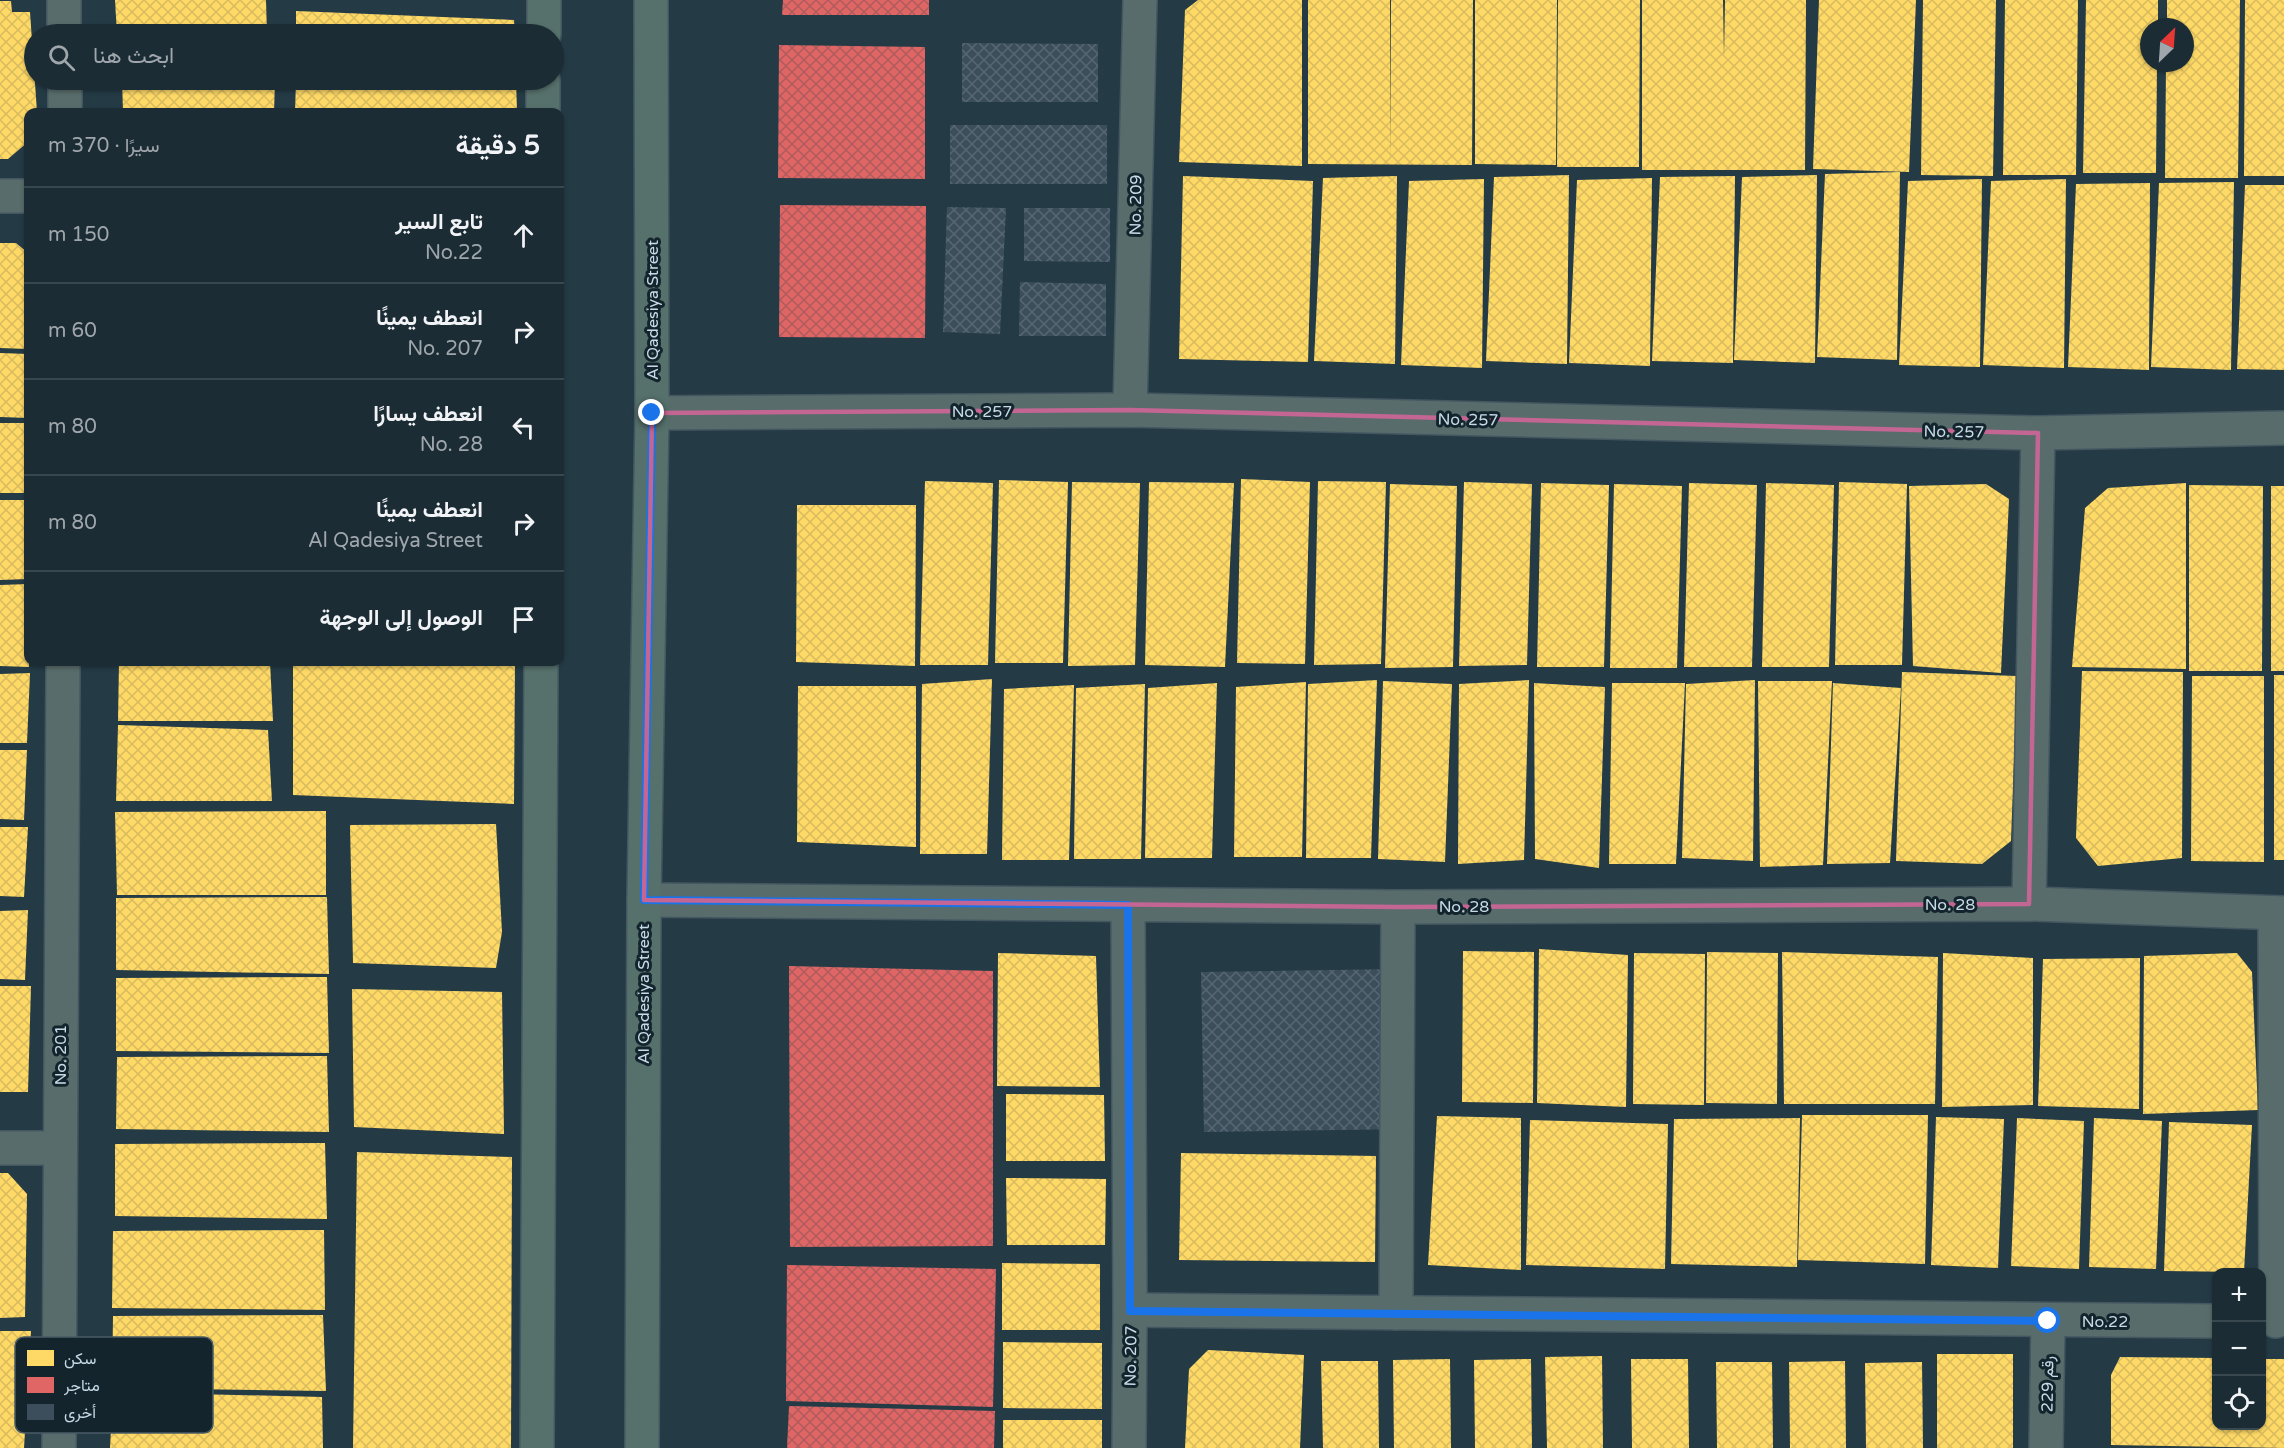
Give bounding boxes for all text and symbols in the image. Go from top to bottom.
north arrow [2140,18,2194,72]
search box [24,24,564,90]
icon: search [45,41,78,74]
text: ابحث هنا [93,43,174,69]
text: 5 دقيقة [456,130,540,161]
text: سيرًا · 370 m [48,134,160,158]
street label: No. 209 [1125,175,1147,236]
text: تابع السير [395,209,483,235]
icon: ahead [507,219,540,252]
text: 150 m [48,223,109,247]
street label: Al Qadesiya Street [643,240,663,380]
text: No.22 [425,241,483,265]
text: انعطف يمينًا [376,305,483,331]
icon: right [507,315,540,348]
text: 60 m [48,319,97,343]
text: No. 207 [407,337,483,361]
route end [638,399,664,425]
text: انعطف يسارًا [373,401,483,427]
street label: No. 257 [952,402,1012,422]
street label: No. 257 [1437,409,1498,431]
icon: left [507,411,540,444]
text: 80 m [48,415,97,439]
street label: No. 257 [1923,421,1984,443]
text: No. 28 [420,433,483,457]
text: انعطف يمينًا [376,497,483,523]
icon: right [507,507,540,540]
text: 80 m [48,511,97,535]
text: Al Qadesiya Street [308,529,483,553]
icon: arrive [507,603,540,636]
text: الوصول إلى الوجهة [319,605,483,631]
street label: No. 28 [1925,895,1975,915]
street label: No. 28 [1439,897,1489,917]
street label: Al Qadesiya Street [634,924,654,1064]
street label: No. 201 [51,1025,71,1085]
map controls [2212,1268,2266,1430]
button: + [2212,1268,2266,1322]
route start [2034,1307,2060,1333]
street label: No.22 [2082,1312,2128,1332]
button: − [2212,1322,2266,1376]
street label: No. 207 [1120,1326,1142,1387]
legend [15,1337,213,1433]
text: سكن [64,1349,96,1369]
street label: رقم 229 [2038,1356,2058,1412]
text: متاجر [63,1376,100,1396]
button: locate [2212,1376,2266,1430]
text: أخرى [64,1403,96,1423]

